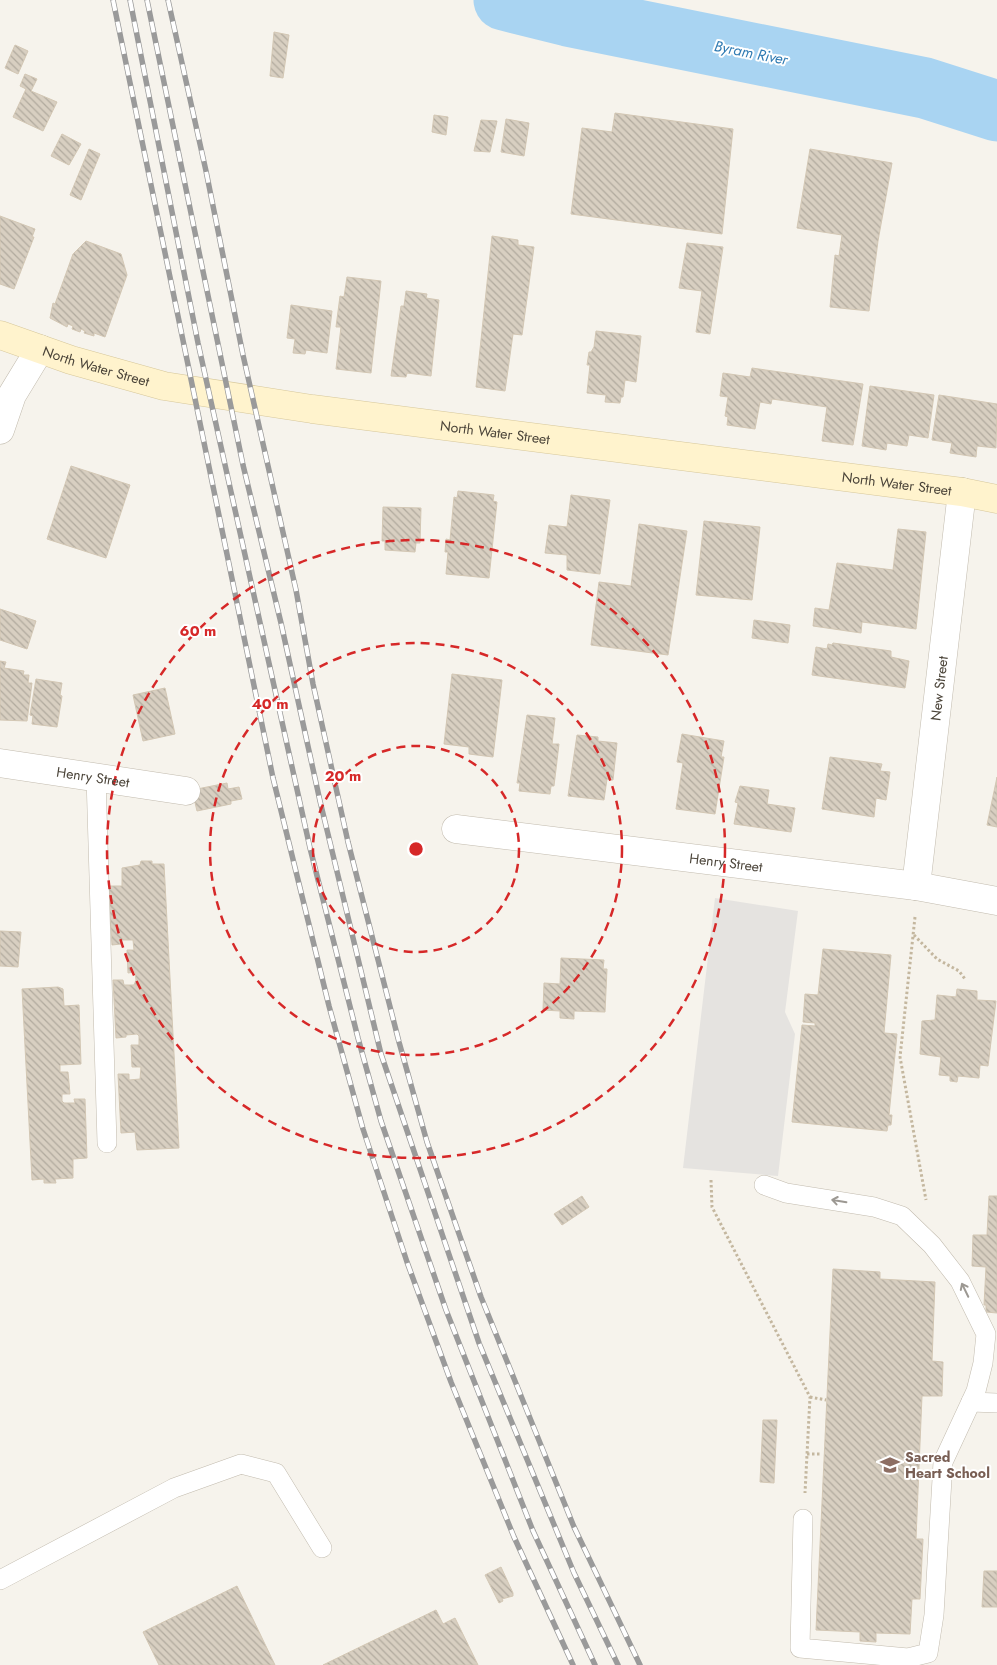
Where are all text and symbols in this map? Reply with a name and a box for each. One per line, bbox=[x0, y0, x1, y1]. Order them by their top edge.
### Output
water label: Byram River bbox=[712, 35, 791, 71]
street label: North Water Street bbox=[40, 341, 152, 392]
street label: North Water Street bbox=[439, 415, 552, 449]
street label: North Water Street bbox=[841, 467, 953, 501]
text: 60 m bbox=[180, 620, 216, 642]
street label: New Street bbox=[925, 654, 953, 722]
text: 40 m bbox=[251, 693, 289, 715]
street label: Henry Street bbox=[55, 762, 131, 792]
text: 20 m bbox=[325, 765, 361, 787]
centre of rings bbox=[407, 840, 425, 858]
street label: Henry Street bbox=[688, 848, 764, 877]
one-way arrow bbox=[831, 1196, 847, 1206]
one-way arrow bbox=[959, 1283, 969, 1298]
place label: Sacred Heart School bbox=[905, 1447, 990, 1483]
school or university icon: Sacred Heart School bbox=[879, 1454, 901, 1476]

